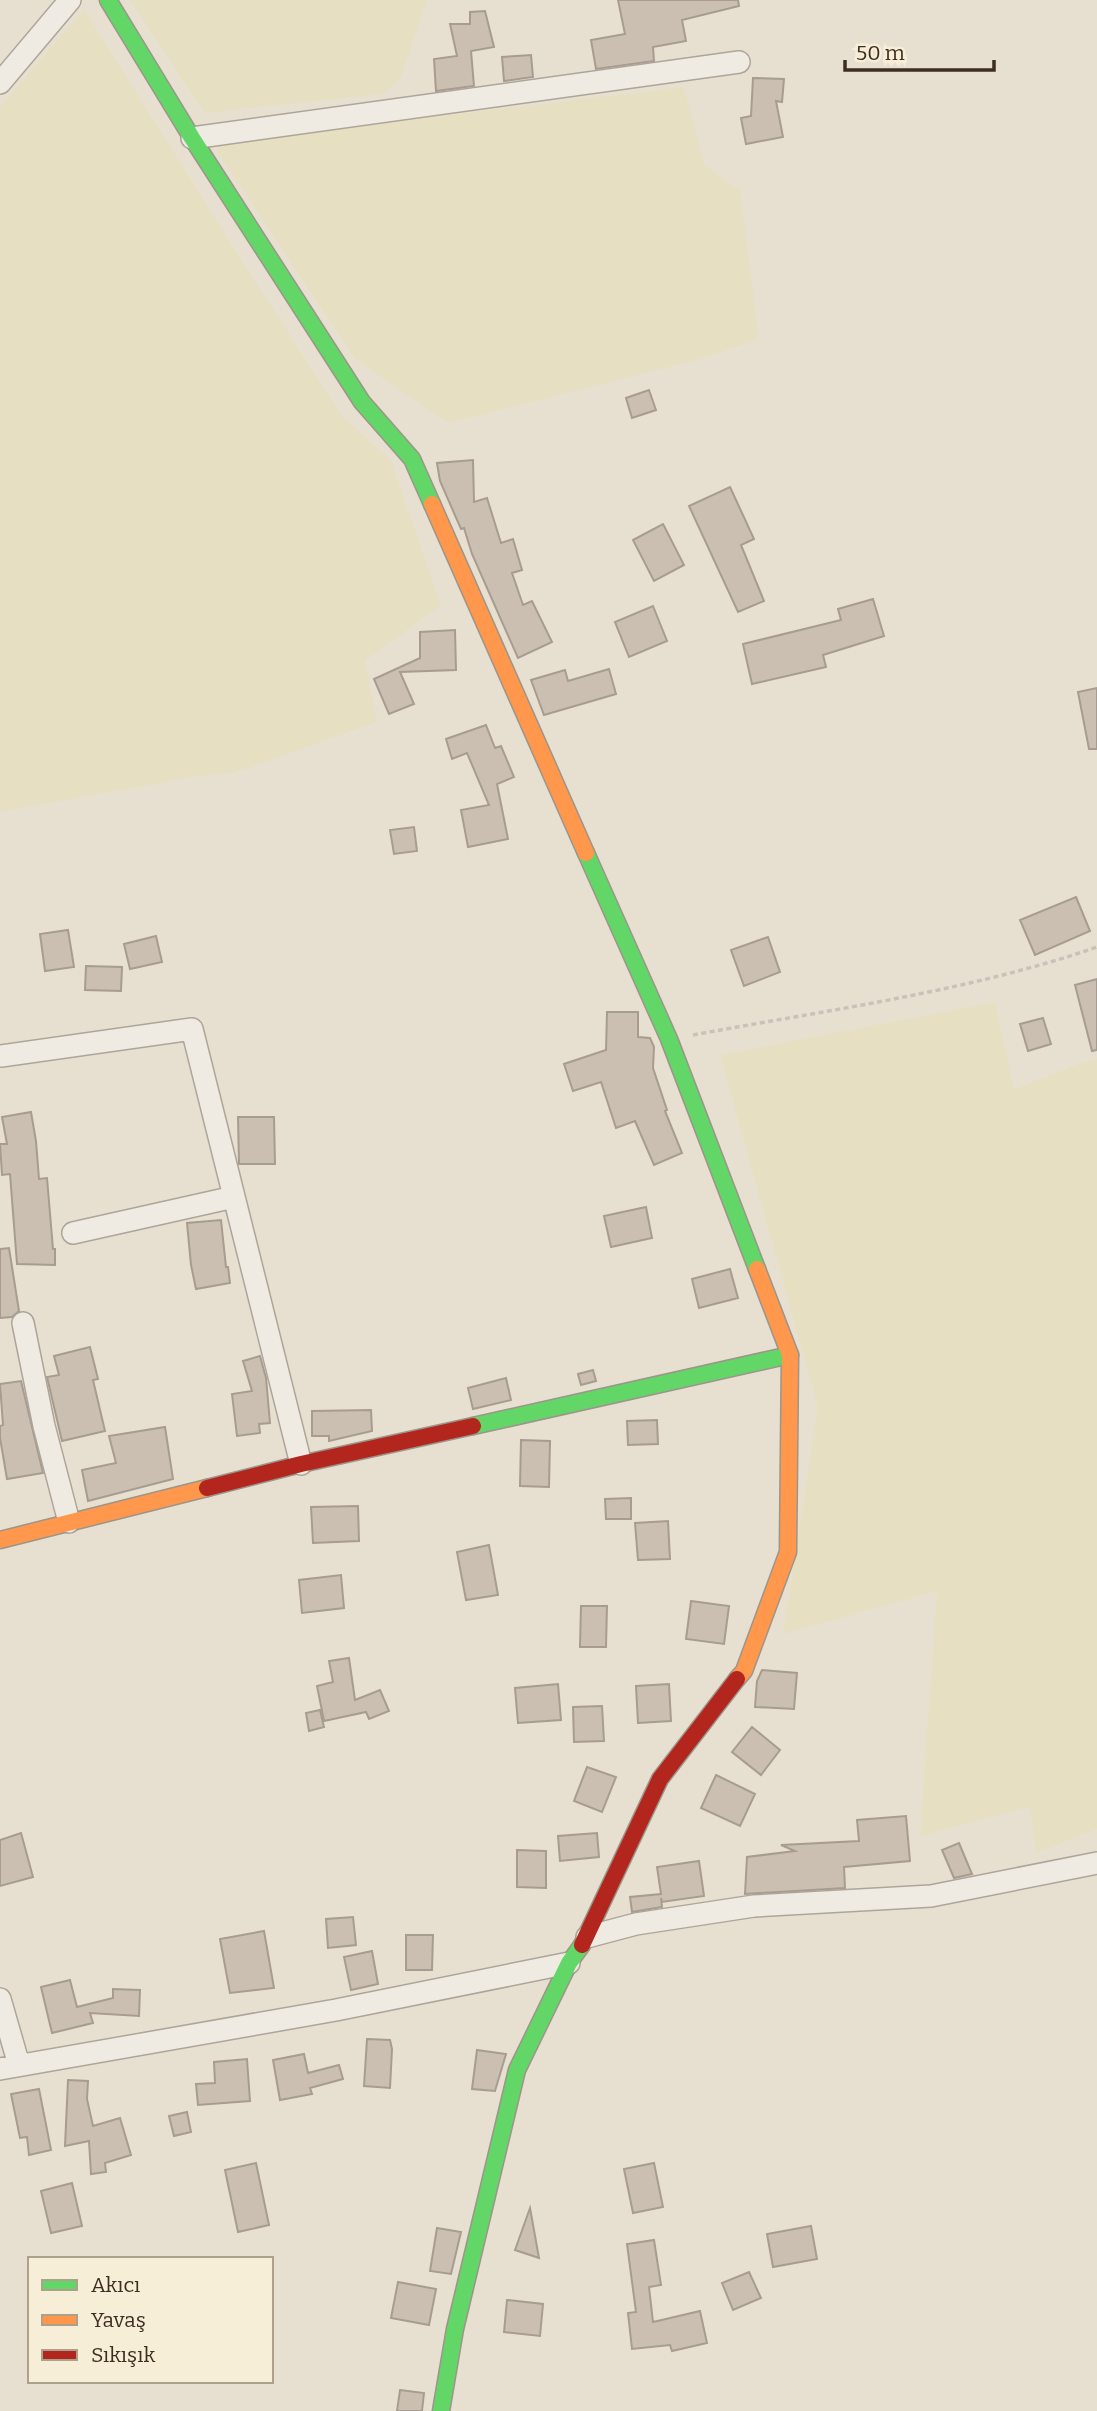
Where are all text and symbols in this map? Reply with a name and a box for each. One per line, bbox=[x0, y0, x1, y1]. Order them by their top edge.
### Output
scale bar bbox=[845, 28, 994, 72]
text: 50 m bbox=[856, 40, 905, 66]
legend bbox=[28, 2257, 273, 2383]
text: Akıcı bbox=[91, 2272, 140, 2298]
text: Yavaş bbox=[91, 2307, 146, 2333]
text: Sıkışık bbox=[91, 2342, 156, 2368]

